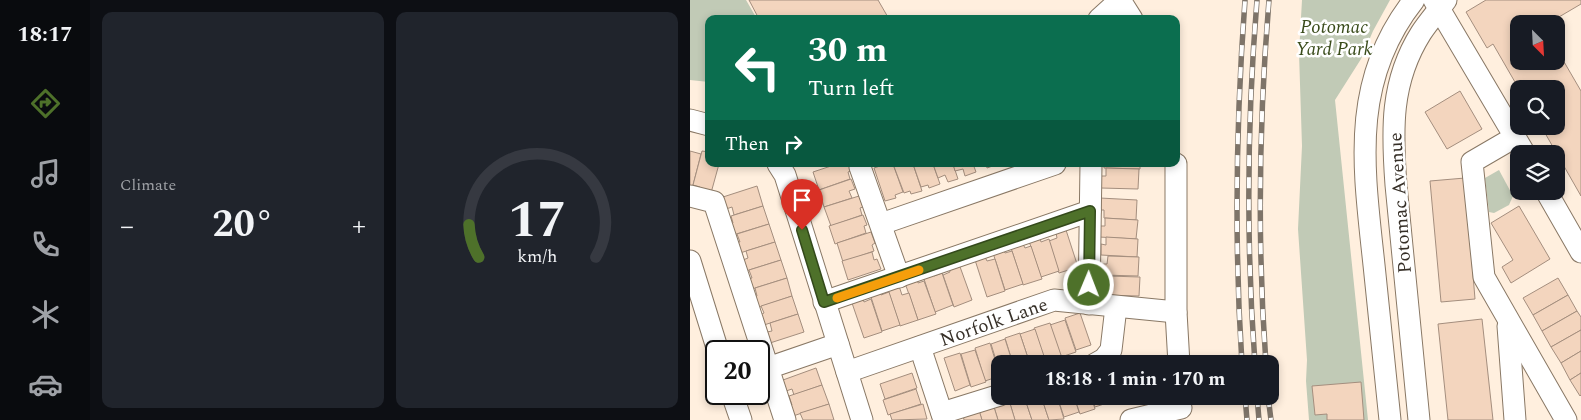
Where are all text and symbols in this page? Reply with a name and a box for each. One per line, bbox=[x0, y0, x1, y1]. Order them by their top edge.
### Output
park label: Potomac Yard Park bbox=[1295, 13, 1373, 64]
north arrow bbox=[1510, 15, 1565, 70]
map controls bbox=[1510, 15, 1565, 200]
text: 18:17 bbox=[17, 18, 73, 51]
text: 30 m bbox=[808, 24, 888, 77]
icon: left bbox=[725, 35, 790, 100]
text: Turn left bbox=[808, 72, 894, 105]
button: search bbox=[1510, 80, 1565, 135]
icon: directions bbox=[28, 86, 63, 121]
text: Then bbox=[725, 130, 769, 159]
icon: right bbox=[779, 130, 807, 158]
street label: Potomac Avenue bbox=[1381, 132, 1420, 274]
button: layers bbox=[1510, 145, 1565, 200]
icon: music bbox=[28, 156, 63, 191]
text: Climate bbox=[120, 173, 176, 197]
pin bbox=[781, 179, 823, 230]
text: 17 bbox=[508, 181, 566, 260]
icon: arrive bbox=[788, 186, 816, 214]
text: 20° bbox=[212, 196, 274, 254]
text: − bbox=[120, 205, 134, 248]
text: + bbox=[352, 205, 366, 248]
icon: phone bbox=[28, 227, 63, 262]
text: km/h bbox=[517, 243, 557, 270]
position arrow bbox=[1062, 258, 1114, 310]
street label: Norfolk Lane bbox=[936, 290, 1052, 355]
icon: climate bbox=[28, 297, 63, 332]
speed limit sign: 20 bbox=[705, 340, 770, 405]
text: 18:18 · 1 min · 170 m bbox=[1045, 365, 1225, 394]
icon: car bbox=[28, 367, 63, 402]

